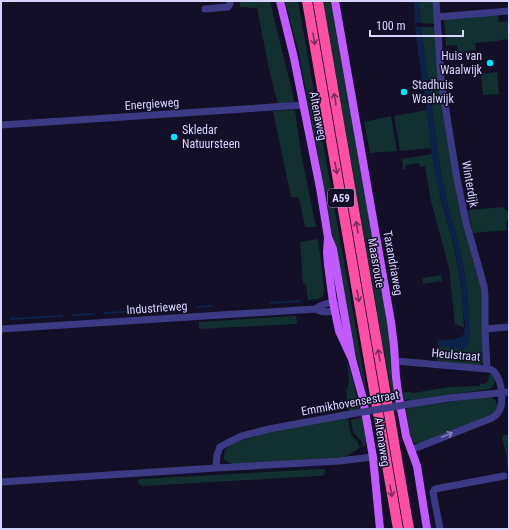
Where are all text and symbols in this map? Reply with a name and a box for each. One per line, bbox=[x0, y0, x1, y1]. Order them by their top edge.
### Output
scale bar bbox=[370, 12, 463, 38]
text: 100 m bbox=[376, 19, 406, 33]
one-way arrow bbox=[310, 33, 318, 46]
place label: Huis van Waalwijk bbox=[440, 49, 483, 77]
marker: Huis van Waalwijk bbox=[485, 58, 495, 68]
place label: Stadhuis Waalwijk bbox=[412, 78, 454, 106]
marker: Stadhuis Waalwijk bbox=[399, 87, 409, 97]
street label: Altenaweg bbox=[306, 90, 330, 142]
one-way arrow bbox=[331, 93, 339, 106]
street label: Energieweg bbox=[124, 95, 180, 113]
place label: Skledar Natuursteen bbox=[182, 123, 240, 151]
marker: Skledar Natuursteen bbox=[169, 132, 179, 142]
street label: Winterdijk bbox=[459, 160, 481, 209]
one-way arrow bbox=[332, 161, 340, 174]
road number: A59 bbox=[328, 189, 354, 207]
one-way arrow bbox=[353, 221, 361, 234]
street label: Taxandriaweg bbox=[380, 229, 406, 297]
street label: Maasroute bbox=[365, 237, 387, 289]
one-way arrow bbox=[354, 289, 362, 302]
street label: Industrieweg bbox=[126, 299, 188, 317]
street label: Heulstraat bbox=[431, 346, 482, 364]
one-way arrow bbox=[375, 349, 383, 362]
street label: Emmikhovensestraat bbox=[300, 387, 400, 418]
street label: Altenaweg bbox=[371, 416, 393, 468]
one-way arrow bbox=[440, 431, 452, 439]
one-way arrow bbox=[387, 484, 395, 497]

